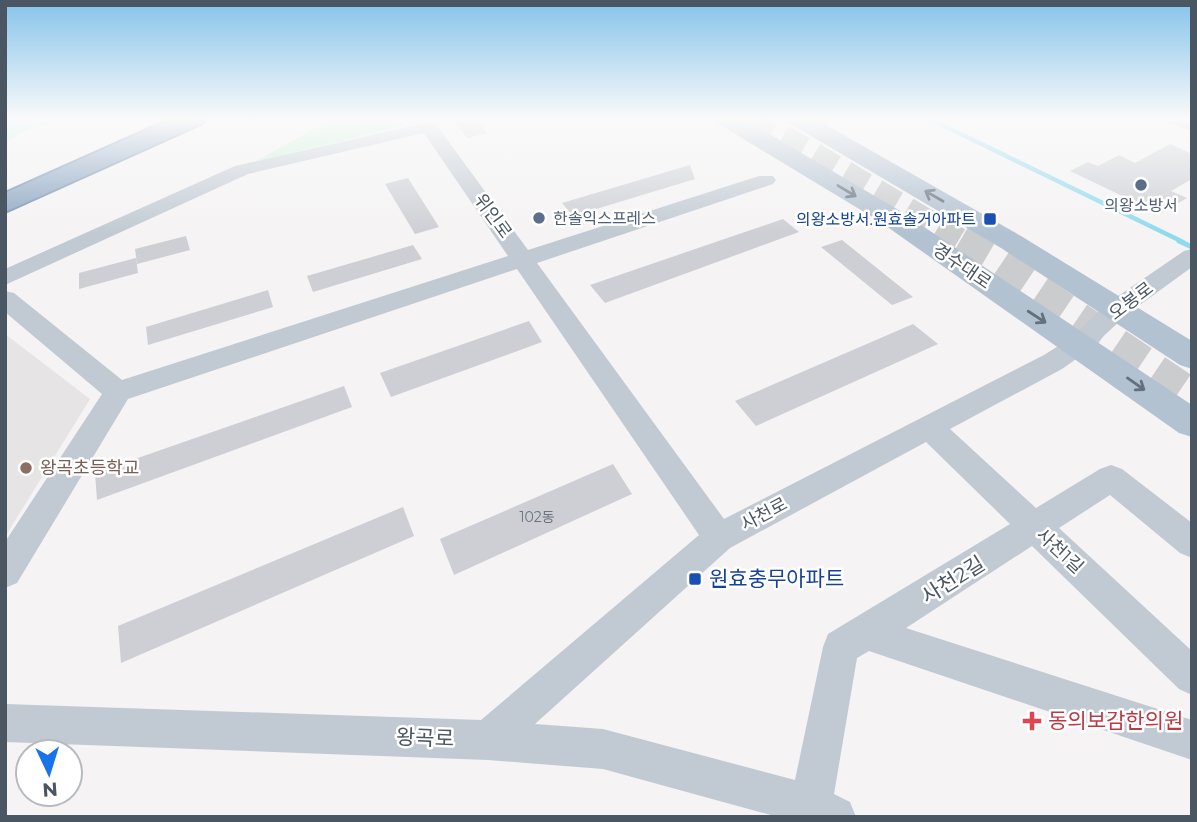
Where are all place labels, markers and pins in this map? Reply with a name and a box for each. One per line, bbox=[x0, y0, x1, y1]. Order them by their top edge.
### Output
marker: 의왕소방서 bbox=[1133, 177, 1149, 193]
place label: 의왕소방서 bbox=[1104, 196, 1178, 215]
place label: 한솔익스프레스 bbox=[553, 209, 656, 228]
marker: 한솔익스프레스 bbox=[531, 210, 547, 226]
place label: 의왕소방서.원효솔거아파트 bbox=[796, 210, 976, 229]
marker: 의왕소방서.원효솔거아파트 bbox=[982, 211, 998, 227]
place label: 왕곡초등학교 bbox=[40, 457, 139, 479]
marker: 왕곡초등학교 bbox=[18, 460, 34, 476]
place label: 원효충무아파트 bbox=[709, 566, 844, 591]
marker: 원효충무아파트 bbox=[687, 571, 703, 587]
place label: 동의보감한의원 bbox=[1048, 708, 1183, 733]
marker: 동의보감한의원 bbox=[1022, 711, 1042, 731]

